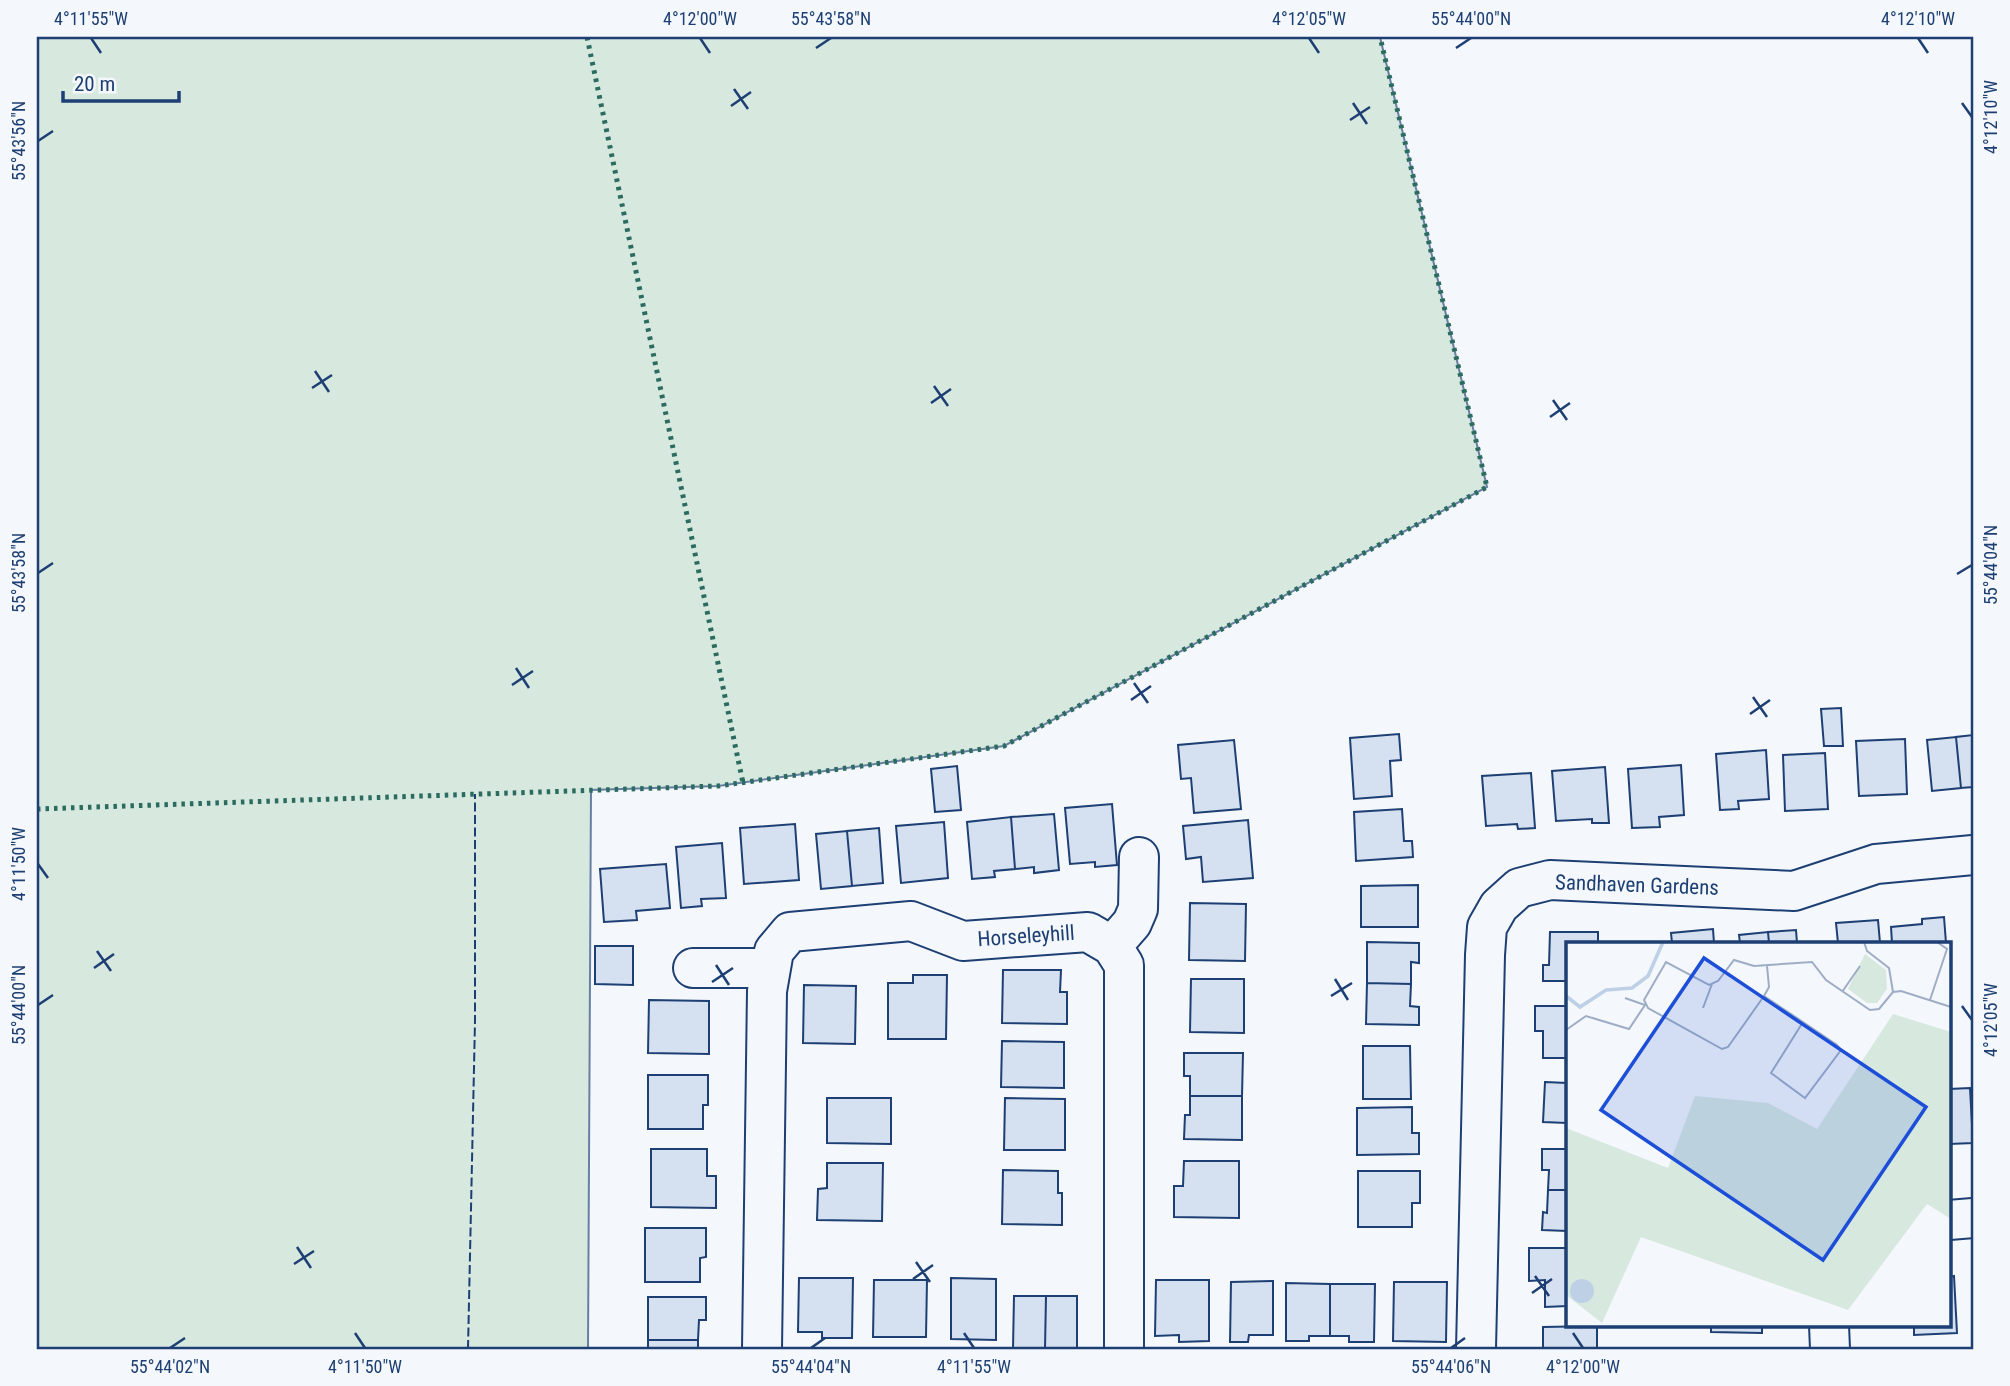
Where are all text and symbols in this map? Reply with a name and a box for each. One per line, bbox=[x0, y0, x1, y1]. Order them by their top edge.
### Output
text: 4°11'55"W bbox=[54, 8, 128, 29]
text: 4°12'00"W bbox=[663, 8, 737, 29]
text: 55°43'58"N bbox=[791, 8, 871, 29]
text: 4°12'05"W bbox=[1272, 8, 1346, 29]
text: 55°44'00"N bbox=[1431, 8, 1511, 29]
text: 4°12'10"W bbox=[1881, 8, 1955, 29]
scale bar bbox=[63, 60, 178, 104]
text: 20 m bbox=[74, 72, 115, 96]
text: 4°12'10"W bbox=[1980, 80, 2001, 154]
text: 55°43'56"N bbox=[8, 101, 29, 181]
text: 55°44'04"N bbox=[1980, 525, 2001, 605]
text: 55°43'58"N bbox=[8, 533, 29, 613]
text: 4°11'50"W bbox=[8, 827, 29, 901]
street label: Sandhaven Gardens bbox=[1555, 870, 1719, 900]
street label: Horseleyhill bbox=[977, 921, 1075, 951]
inset map bbox=[1566, 942, 1951, 1326]
text: 55°44'00"N bbox=[8, 965, 29, 1045]
text: 4°12'05"W bbox=[1980, 983, 2001, 1057]
text: 55°44'02"N bbox=[130, 1356, 210, 1377]
text: 4°11'50"W bbox=[328, 1356, 402, 1377]
text: 55°44'04"N bbox=[771, 1356, 851, 1377]
text: 4°11'55"W bbox=[937, 1356, 1011, 1377]
text: 55°44'06"N bbox=[1411, 1356, 1491, 1377]
text: 4°12'00"W bbox=[1546, 1356, 1620, 1377]

